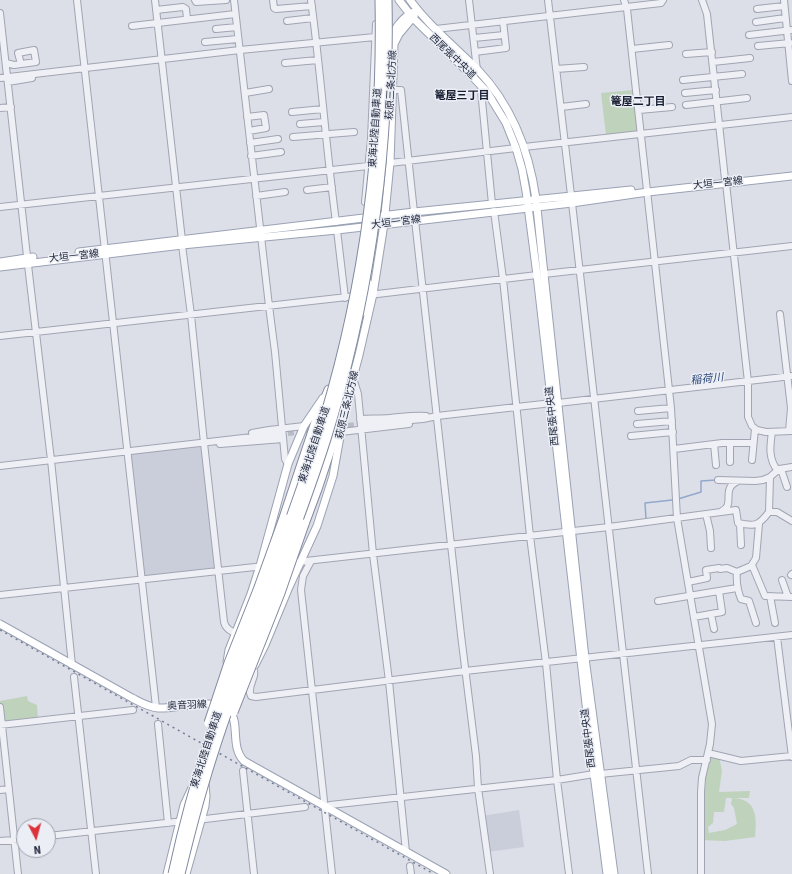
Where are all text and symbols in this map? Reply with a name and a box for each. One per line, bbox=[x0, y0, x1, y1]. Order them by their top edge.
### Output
street label: 西尾張中央道 bbox=[426, 32, 478, 82]
street label: 萩原三条北方線 bbox=[384, 50, 400, 120]
street label: 東海北陸自動車道 bbox=[367, 88, 385, 168]
district label: 篭屋三丁目 bbox=[435, 90, 489, 104]
district label: 篭屋二丁目 bbox=[611, 96, 665, 110]
street label: 大垣一宮線 bbox=[693, 175, 743, 193]
street label: 大垣一宮線 bbox=[370, 214, 422, 232]
street label: 大垣一宮線 bbox=[49, 248, 99, 266]
street label: 萩原三条北方線 bbox=[334, 370, 362, 440]
water label: 稲荷川 bbox=[690, 372, 724, 388]
street label: 西尾張中央道 bbox=[544, 386, 562, 446]
street label: 東海北陸自動車道 bbox=[297, 405, 333, 485]
street label: 奥音羽線 bbox=[167, 699, 207, 713]
street label: 西尾張中央道 bbox=[579, 707, 599, 769]
street label: 東海北陸自動車道 bbox=[189, 710, 225, 790]
north arrow bbox=[16, 818, 56, 858]
text: N bbox=[33, 842, 42, 857]

